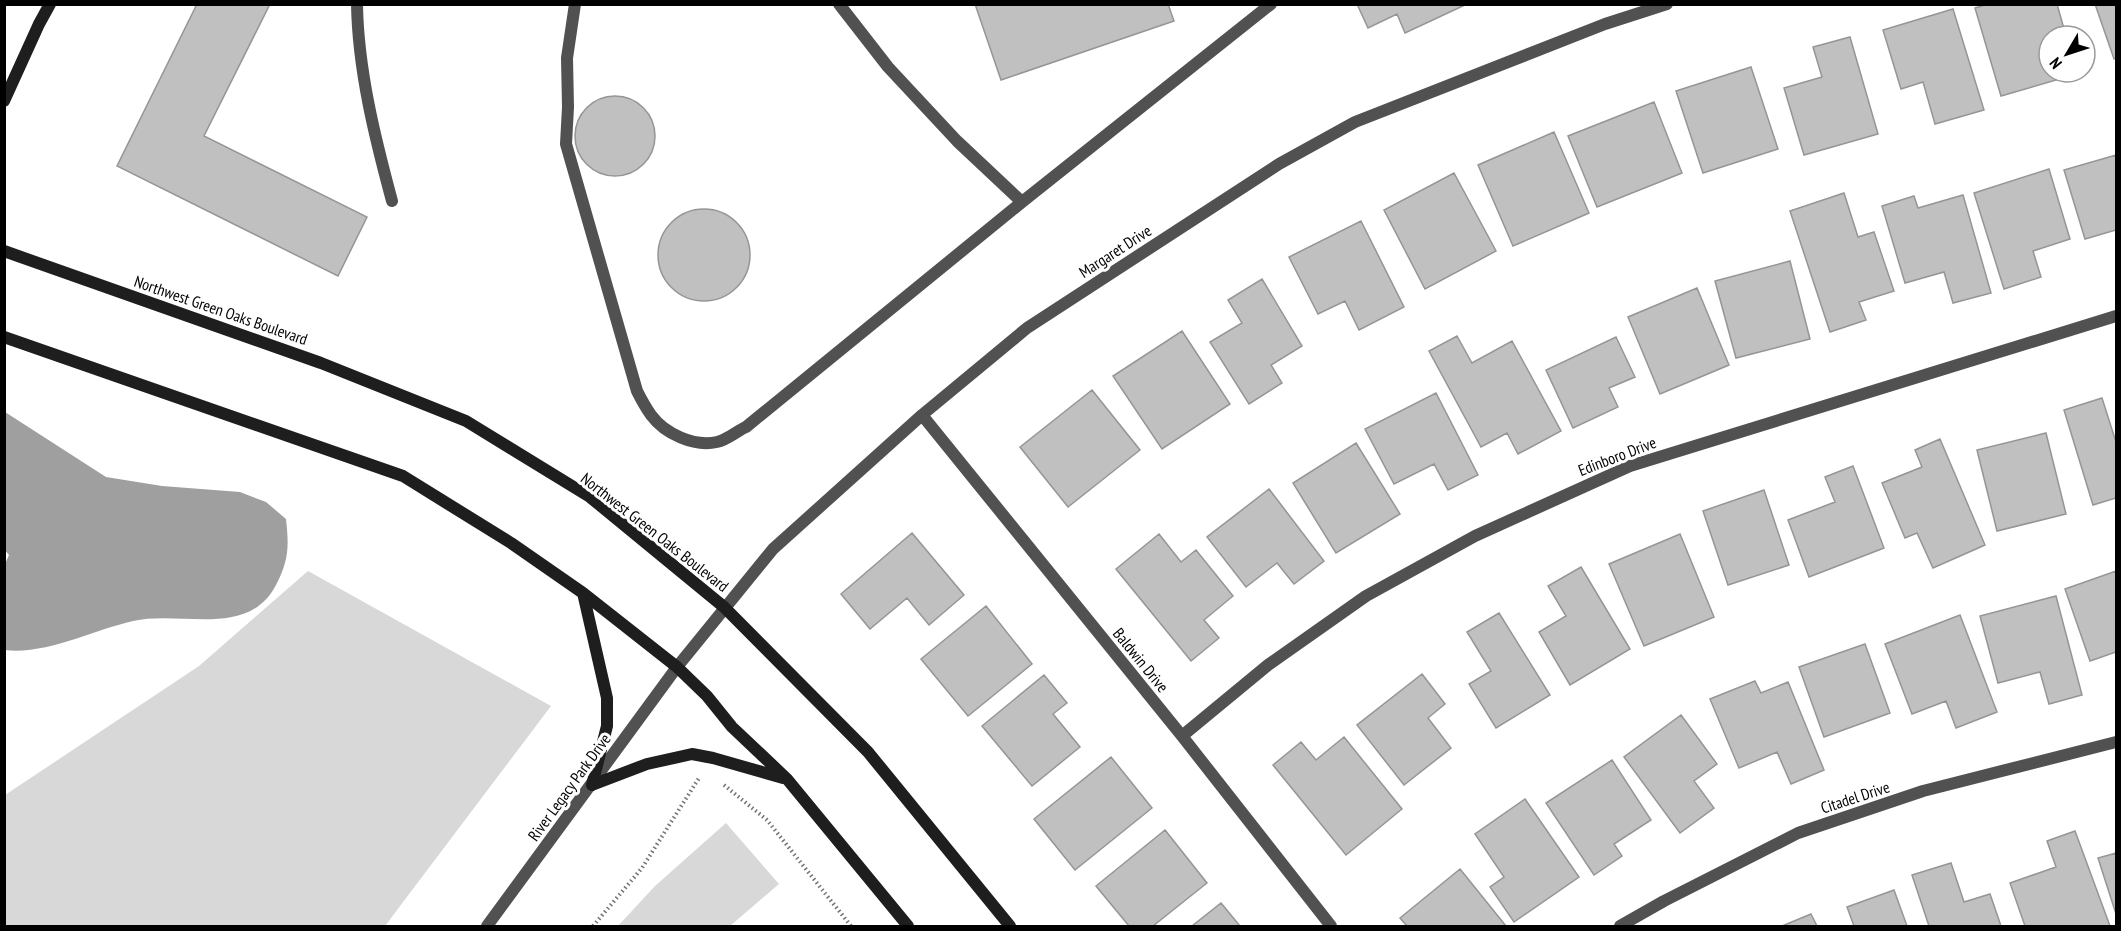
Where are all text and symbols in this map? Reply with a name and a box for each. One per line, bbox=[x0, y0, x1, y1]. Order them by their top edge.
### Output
north arrow bbox=[2037, 24, 2097, 84]
text: N bbox=[2045, 54, 2066, 73]
street label: Margaret Drive bbox=[1075, 220, 1155, 282]
street label: Northwest Green Oaks Boulevard bbox=[132, 271, 310, 349]
street label: Edinboro Drive bbox=[1575, 432, 1659, 480]
street label: Northwest Green Oaks Boulevard bbox=[577, 468, 733, 596]
street label: Baldwin Drive bbox=[1109, 624, 1173, 696]
street label: River Legacy Park Drive bbox=[523, 729, 615, 845]
street label: Citadel Drive bbox=[1818, 776, 1892, 818]

